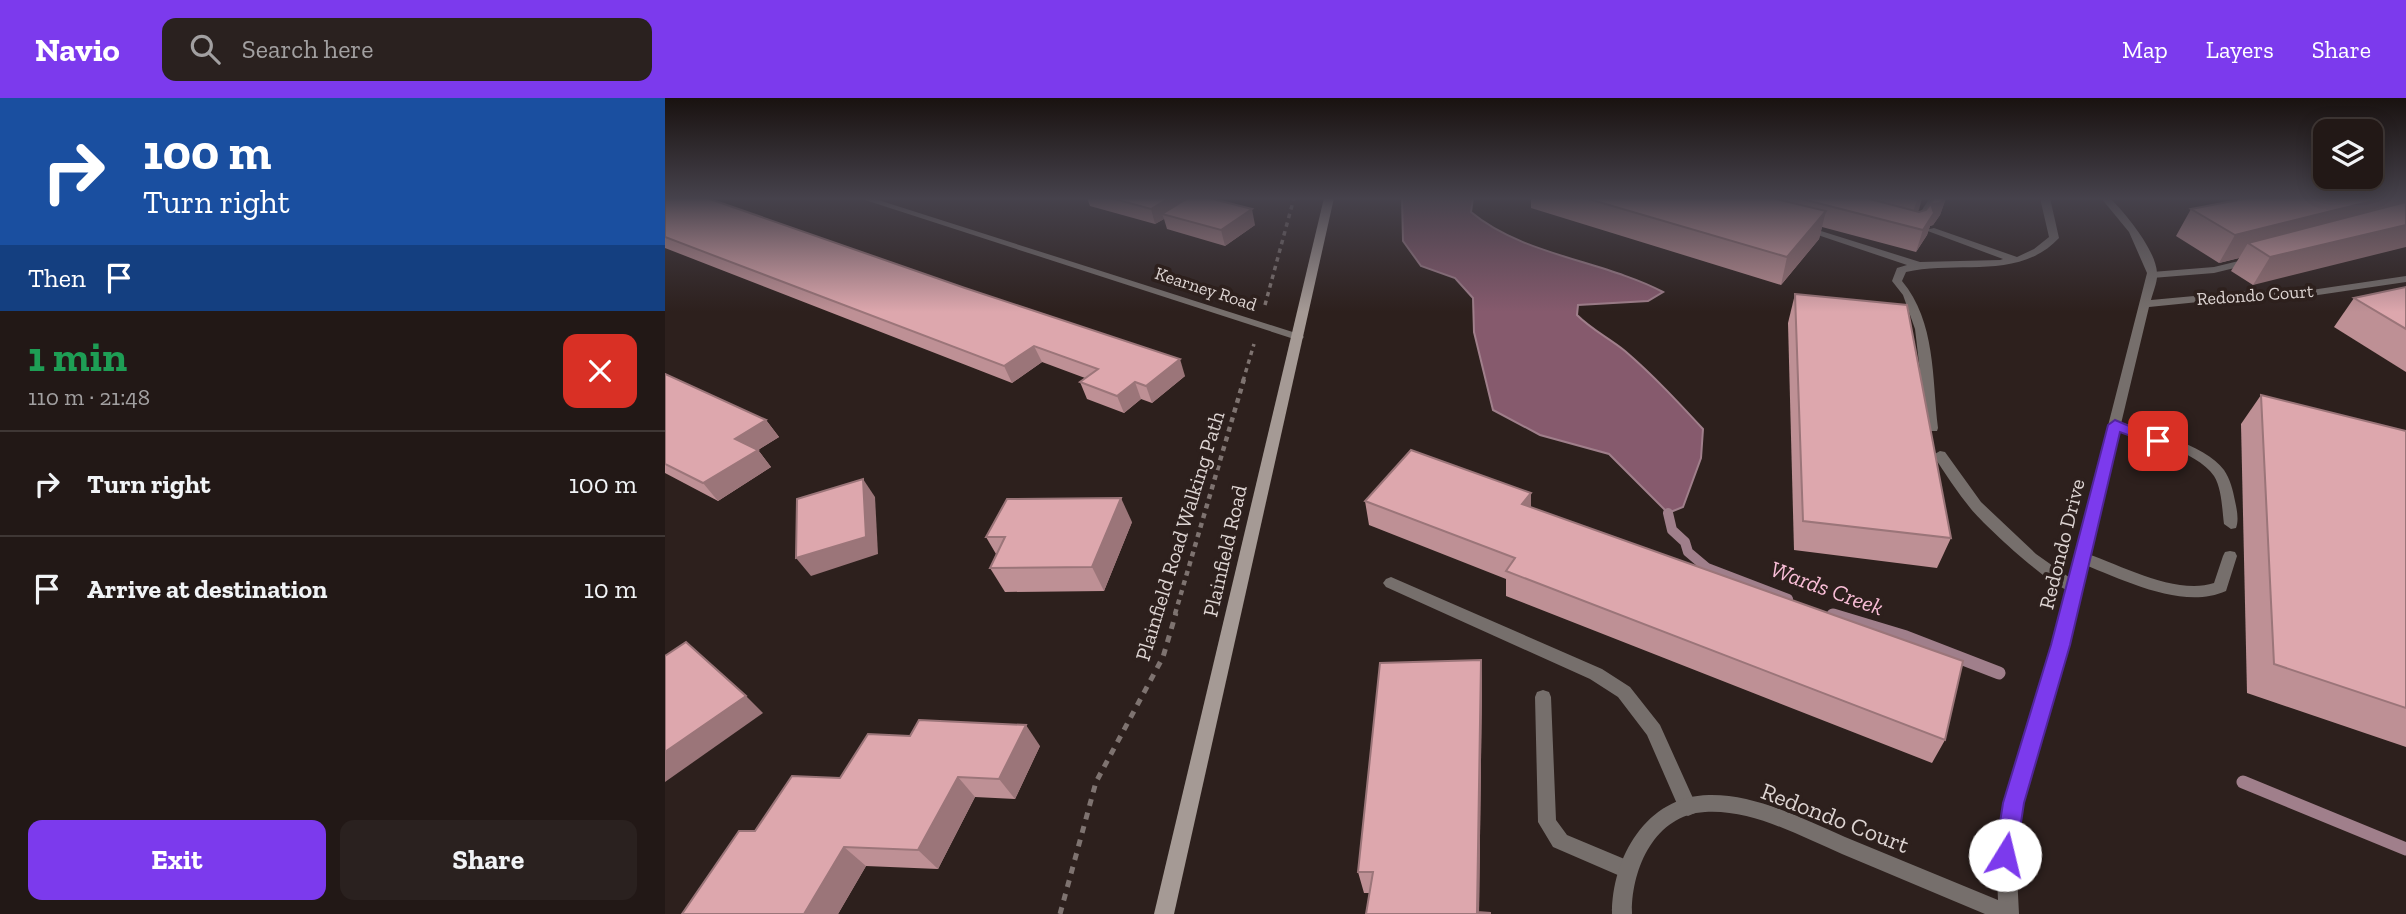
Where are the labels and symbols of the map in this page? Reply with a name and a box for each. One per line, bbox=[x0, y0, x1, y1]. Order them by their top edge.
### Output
street label: Kearney Road bbox=[1152, 262, 1260, 316]
street label: Redondo Court bbox=[2196, 280, 2315, 310]
street label: Plainfield Road Walking Path bbox=[1130, 408, 1230, 664]
pin bbox=[2128, 411, 2188, 471]
street label: Redondo Drive bbox=[2033, 476, 2090, 612]
street label: Plainfield Road bbox=[1198, 483, 1252, 619]
water label: Wards Creek bbox=[1767, 555, 1887, 621]
street label: Redondo Court bbox=[1757, 776, 1913, 859]
position arrow bbox=[1968, 818, 2042, 892]

